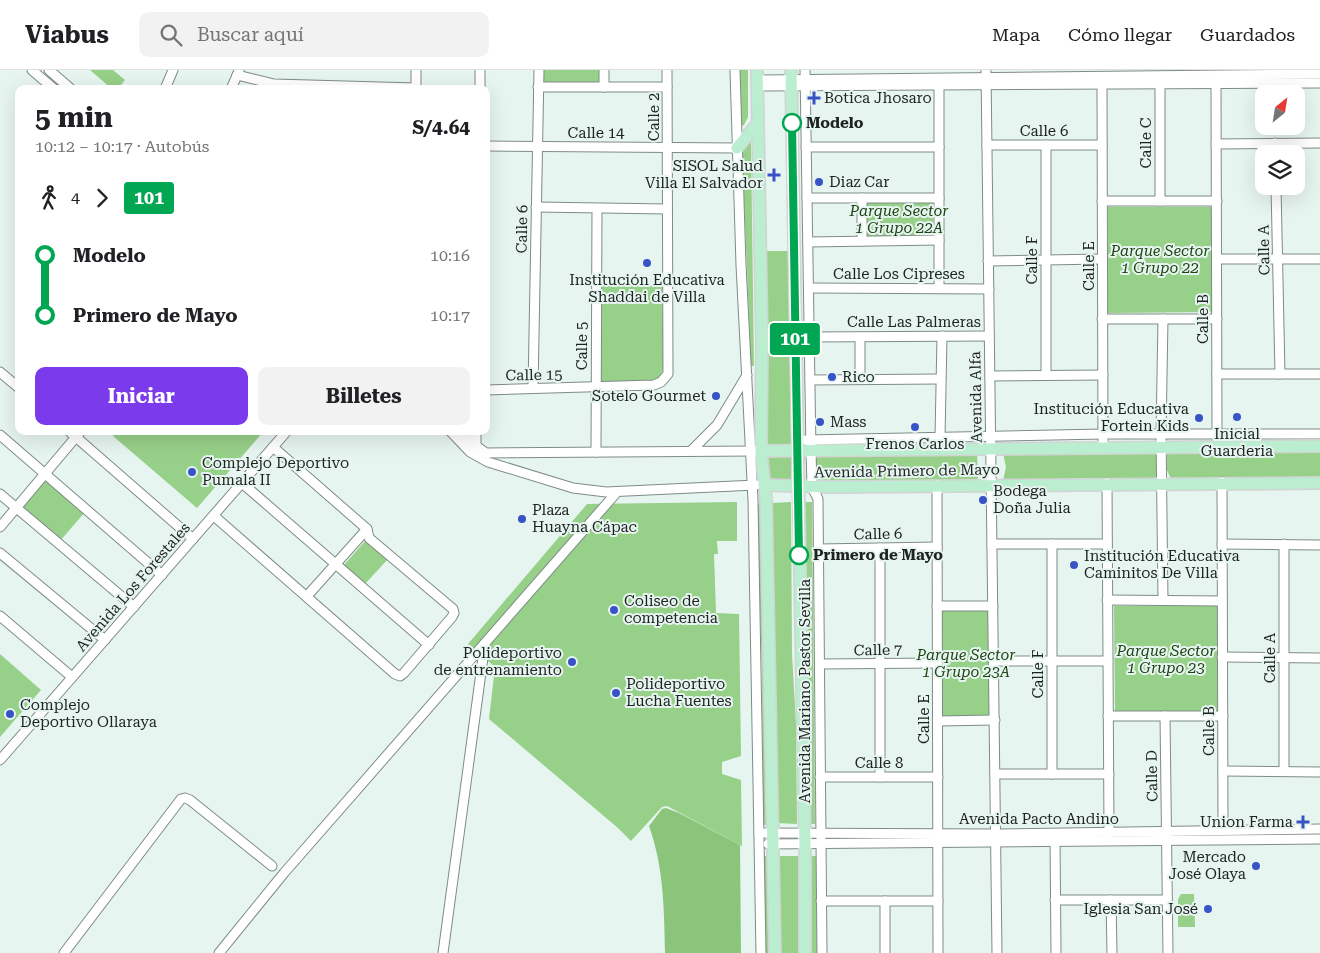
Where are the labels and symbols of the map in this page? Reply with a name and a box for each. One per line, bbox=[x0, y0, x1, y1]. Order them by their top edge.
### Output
north arrow bbox=[1255, 85, 1305, 135]
place label: Botica Jhosaro bbox=[824, 89, 932, 107]
marker: Botica Jhosaro bbox=[808, 92, 820, 104]
street label: Calle 2 bbox=[645, 93, 663, 141]
marker: Modelo bbox=[782, 113, 802, 133]
place label: Modelo bbox=[806, 114, 864, 132]
street label: Calle C bbox=[1137, 117, 1155, 168]
street label: Calle 6 bbox=[1020, 122, 1068, 140]
street label: Calle 14 bbox=[568, 124, 625, 142]
place label: SISOL Salud Villa El Salvador bbox=[645, 157, 763, 192]
marker: SISOL Salud Villa El Salvador bbox=[767, 168, 781, 182]
place label: Diaz Car bbox=[829, 173, 889, 191]
marker: Diaz Car bbox=[813, 176, 825, 188]
park label: Parque Sector 1 Grupo 22A bbox=[849, 202, 949, 237]
street label: Calle 6 bbox=[513, 205, 531, 253]
street label: Calle A bbox=[1255, 224, 1273, 275]
street label: Calle F bbox=[1023, 235, 1041, 285]
street label: Calle E bbox=[1080, 241, 1098, 291]
park label: Parque Sector 1 Grupo 22 bbox=[1110, 242, 1210, 277]
marker: Institución Educativa Shaddai de Villa bbox=[641, 257, 653, 269]
street label: Calle Los Cipreses bbox=[833, 265, 965, 283]
place label: Institución Educativa Shaddai de Villa bbox=[569, 271, 725, 306]
street label: Calle B bbox=[1194, 294, 1212, 344]
street label: Calle Las Palmeras bbox=[847, 313, 981, 331]
street label: Calle 5 bbox=[573, 322, 591, 370]
line badge: 101 bbox=[766, 323, 824, 355]
street label: Avenida Alfa bbox=[966, 351, 986, 443]
street label: Calle 15 bbox=[505, 366, 563, 384]
place label: Rico bbox=[842, 368, 875, 386]
marker: Rico bbox=[826, 371, 838, 383]
place label: Sotelo Gourmet bbox=[592, 387, 706, 405]
marker: Sotelo Gourmet bbox=[710, 390, 722, 402]
place label: Institución Educativa Fortein Kids bbox=[1033, 400, 1189, 435]
marker: Inicial Guarderia bbox=[1231, 411, 1243, 423]
marker: Institución Educativa Fortein Kids bbox=[1193, 412, 1205, 424]
place label: Mass bbox=[830, 413, 866, 431]
marker: Mass bbox=[814, 416, 826, 428]
marker: Frenos Carlos bbox=[909, 421, 921, 433]
place label: Inicial Guarderia bbox=[1201, 425, 1273, 460]
place label: Frenos Carlos bbox=[866, 435, 964, 453]
place label: Complejo Deportivo Pumala II bbox=[202, 454, 349, 489]
street label: Avenida Primero de Mayo bbox=[814, 460, 1000, 482]
marker: Complejo Deportivo Pumala II bbox=[186, 466, 198, 478]
place label: Bodega Doña Julia bbox=[993, 482, 1071, 517]
marker: Bodega Doña Julia bbox=[977, 494, 989, 506]
place label: Plaza Huayna Cápac bbox=[532, 501, 637, 536]
marker: Plaza Huayna Cápac bbox=[516, 513, 528, 525]
street label: Avenida Los Forestales bbox=[72, 519, 194, 655]
street label: Calle 6 bbox=[854, 525, 902, 543]
marker: Primero de Mayo bbox=[789, 545, 809, 565]
place label: Primero de Mayo bbox=[813, 546, 943, 564]
place label: Institución Educativa Caminitos De Villa bbox=[1084, 547, 1240, 582]
marker: Institución Educativa Caminitos De Villa bbox=[1068, 559, 1080, 571]
street label: Avenida Mariano Pastor Sevilla bbox=[796, 579, 814, 803]
place label: Coliseo de competencia bbox=[624, 592, 718, 627]
marker: Coliseo de competencia bbox=[608, 604, 620, 616]
street label: Calle A bbox=[1261, 632, 1279, 683]
street label: Calle 7 bbox=[854, 641, 902, 659]
park label: Parque Sector 1 Grupo 23 bbox=[1116, 642, 1216, 677]
place label: Polideportivo de entrenamiento bbox=[434, 644, 562, 679]
park label: Parque Sector 1 Grupo 23A bbox=[916, 646, 1016, 681]
street label: Calle F bbox=[1029, 649, 1047, 699]
marker: Polideportivo de entrenamiento bbox=[566, 656, 578, 668]
place label: Polideportivo Lucha Fuentes bbox=[626, 675, 732, 710]
marker: Polideportivo Lucha Fuentes bbox=[610, 687, 622, 699]
street label: Calle E bbox=[915, 694, 933, 744]
place label: Complejo Deportivo Ollaraya bbox=[20, 696, 157, 731]
street label: Calle B bbox=[1200, 706, 1218, 756]
marker: Complejo Deportivo Ollaraya bbox=[4, 708, 16, 720]
street label: Calle D bbox=[1143, 750, 1161, 802]
street label: Calle 8 bbox=[855, 754, 903, 772]
street label: Avenida Pacto Andino bbox=[959, 810, 1119, 828]
place label: Union Farma bbox=[1200, 813, 1293, 831]
marker: Union Farma bbox=[1297, 816, 1309, 828]
place label: Mercado José Olaya bbox=[1168, 848, 1246, 883]
marker: Mercado José Olaya bbox=[1250, 860, 1262, 872]
place label: Iglesia San José bbox=[1083, 900, 1198, 918]
marker: Iglesia San José bbox=[1202, 903, 1214, 915]

